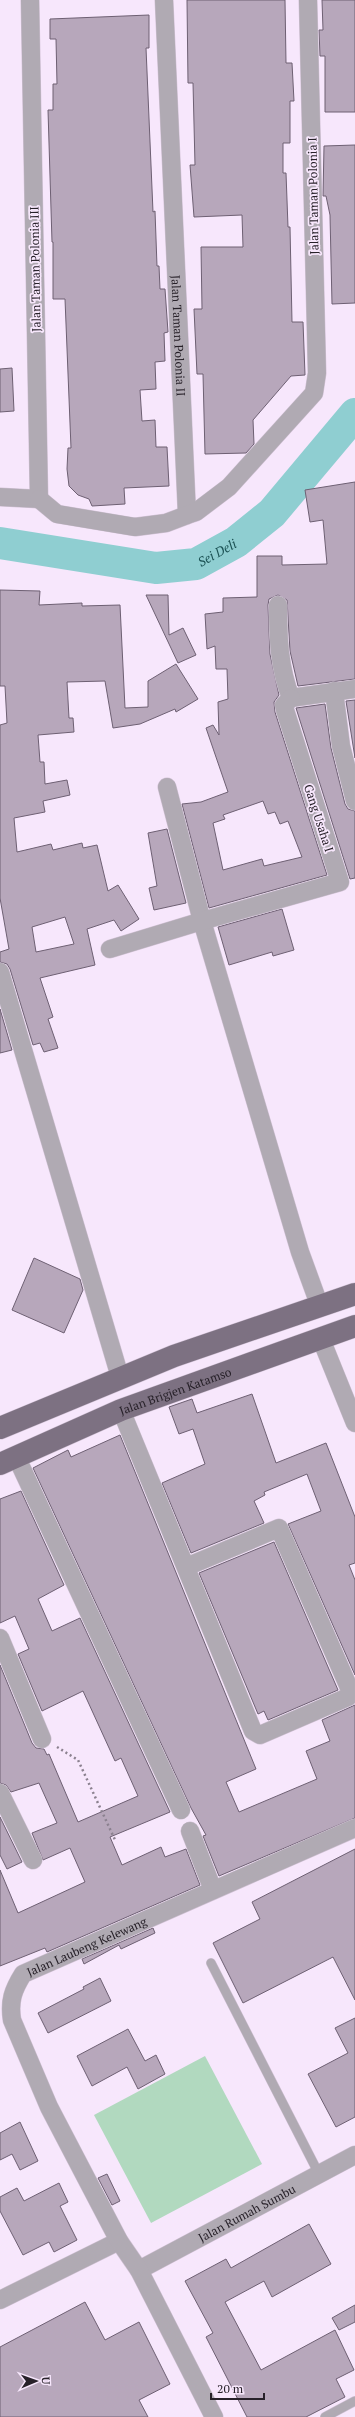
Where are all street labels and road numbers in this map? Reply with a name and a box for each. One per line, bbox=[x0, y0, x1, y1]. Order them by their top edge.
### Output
street label: Jalan Taman Polonia I bbox=[304, 137, 322, 255]
street label: Jalan Taman Polonia III bbox=[26, 206, 44, 332]
street label: Jalan Taman Polonia II bbox=[169, 275, 189, 397]
street label: Gang Usaha I bbox=[301, 782, 337, 854]
street label: Jalan Brigjen Katamso bbox=[117, 1363, 234, 1418]
street label: Jalan Laubeng Kelewang bbox=[24, 1913, 150, 1979]
street label: Jalan Rumah Sumbu bbox=[196, 2181, 298, 2245]

